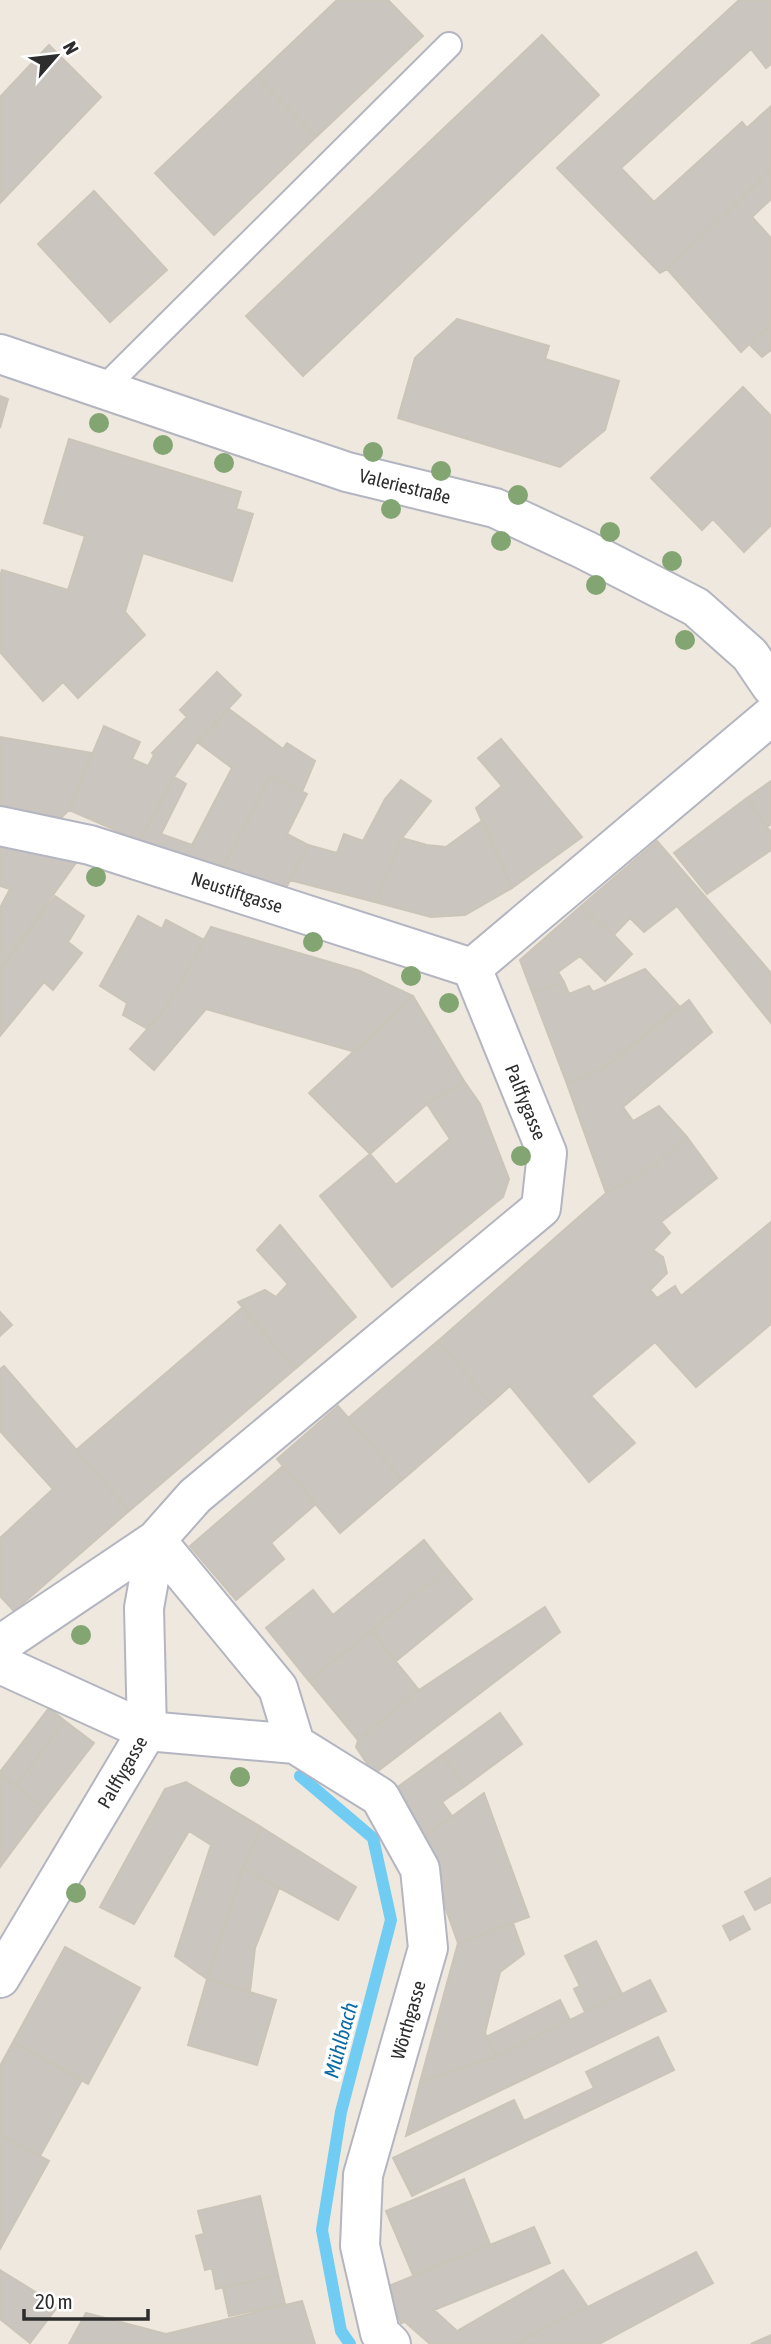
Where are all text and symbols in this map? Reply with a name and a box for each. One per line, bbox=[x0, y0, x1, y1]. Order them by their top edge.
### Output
north arrow bbox=[21, 21, 91, 91]
text: N bbox=[59, 38, 83, 58]
street label: Valeriestraße bbox=[357, 464, 453, 508]
street label: Neustiftgasse bbox=[188, 867, 286, 917]
street label: Palffygasse bbox=[501, 1061, 551, 1143]
street label: Palffygasse bbox=[93, 1732, 151, 1812]
street label: Wörthgasse bbox=[386, 1978, 430, 2062]
water label: Mühlbach bbox=[318, 1999, 362, 2081]
scale bar bbox=[24, 2278, 149, 2322]
text: 20 m bbox=[35, 2289, 73, 2313]

